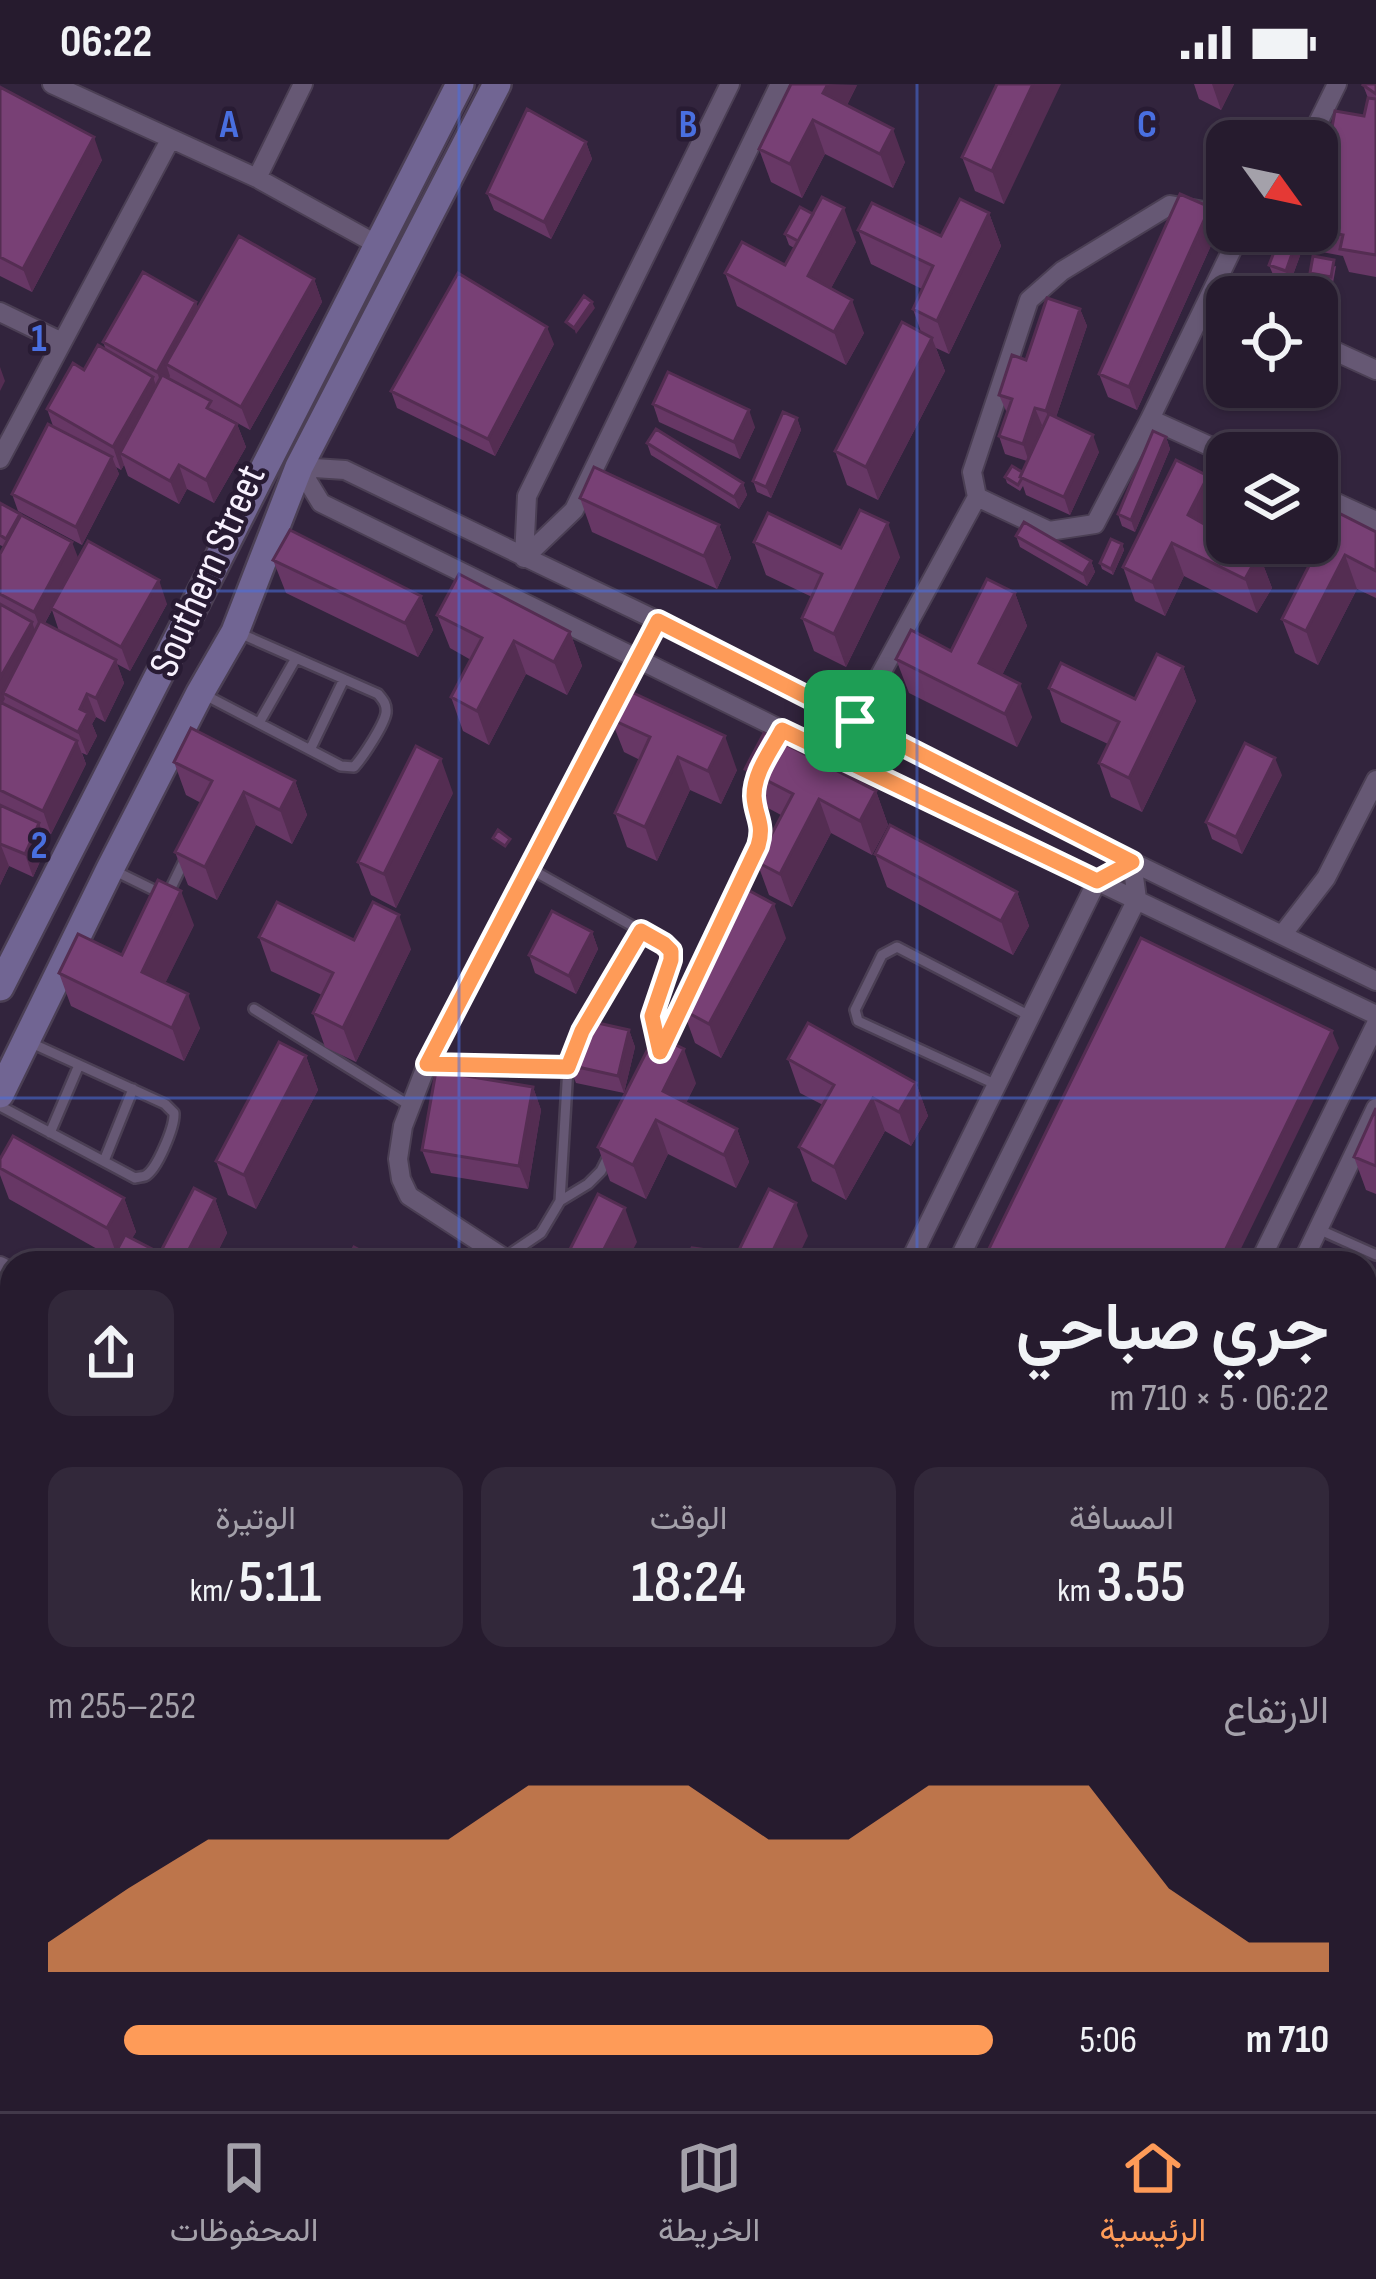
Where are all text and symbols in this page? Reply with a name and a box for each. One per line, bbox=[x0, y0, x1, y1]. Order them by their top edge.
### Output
text: 06:22 bbox=[60, 15, 152, 70]
text: A bbox=[219, 102, 239, 149]
text: B bbox=[679, 102, 697, 149]
text: C bbox=[1137, 102, 1157, 149]
north arrow bbox=[1206, 120, 1338, 252]
map controls bbox=[1206, 120, 1338, 564]
button: locate bbox=[1206, 276, 1338, 408]
text: 1 bbox=[31, 316, 47, 363]
button: layers bbox=[1206, 432, 1338, 564]
street label: Southern Street bbox=[139, 457, 277, 685]
pin bbox=[804, 670, 906, 772]
icon: arrive bbox=[822, 688, 888, 754]
text: 2 bbox=[30, 823, 48, 870]
button: share bbox=[48, 1290, 174, 1416]
text: جري صباحي bbox=[1016, 1290, 1329, 1369]
text: 06:22 · 5 × 710 m bbox=[1110, 1375, 1329, 1422]
text: الوتيرة bbox=[215, 1499, 296, 1539]
text: الوقت bbox=[650, 1499, 727, 1539]
text: المسافة bbox=[1069, 1499, 1174, 1539]
text: 5:11 bbox=[238, 1547, 321, 1619]
text: 18:24 bbox=[631, 1547, 746, 1619]
text: 3.55 bbox=[1096, 1547, 1186, 1619]
text: /km bbox=[190, 1571, 238, 1611]
text: km bbox=[1057, 1571, 1096, 1611]
text: 252–255 m bbox=[48, 1683, 196, 1730]
text: الارتفاع bbox=[1223, 1688, 1329, 1735]
text: 5:06 bbox=[1080, 2017, 1137, 2064]
text: 710 m bbox=[1246, 2017, 1329, 2064]
tab: المحفوظات bbox=[170, 2135, 318, 2259]
tab: الخريطة bbox=[658, 2135, 760, 2259]
tab: الرئيسية bbox=[1100, 2135, 1206, 2259]

